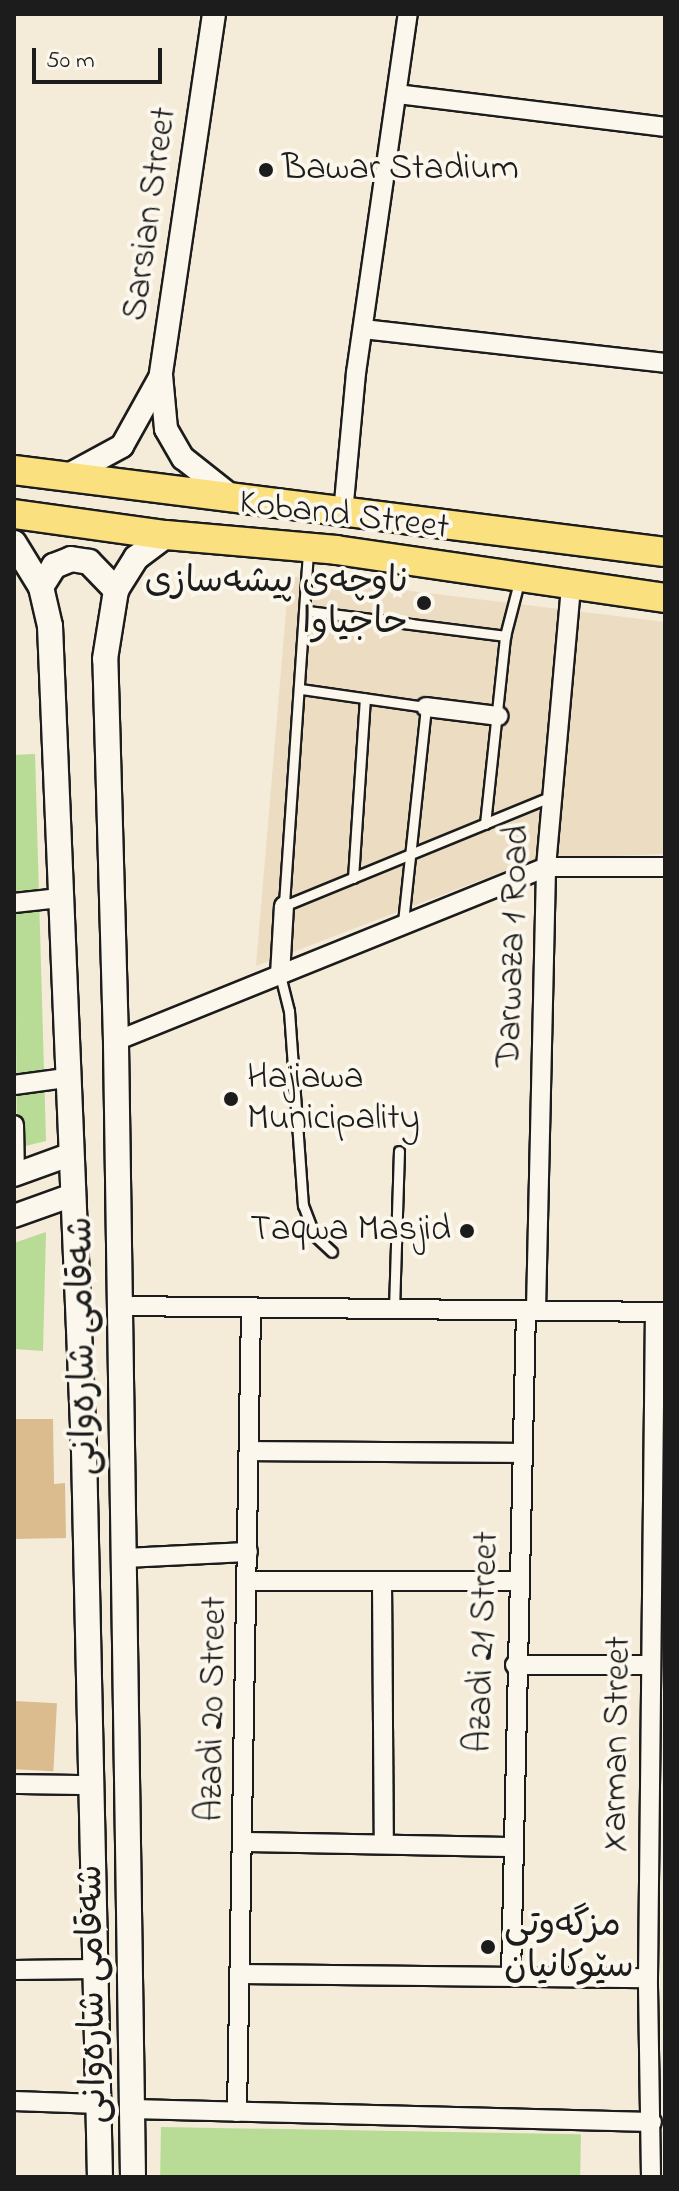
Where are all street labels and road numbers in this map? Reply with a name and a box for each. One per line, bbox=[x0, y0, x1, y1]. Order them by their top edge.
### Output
street label: Sarsian Street bbox=[115, 104, 187, 324]
street label: Koband Street bbox=[237, 482, 451, 550]
street label: Darwaza 1 Road bbox=[488, 824, 540, 1068]
street label: شەقامی شارەوانی bbox=[60, 1216, 108, 1476]
street label: Azadi 21 Street bbox=[459, 1531, 509, 1753]
street label: Azadi 20 Street bbox=[190, 1596, 238, 1822]
street label: Xarman Street bbox=[595, 1636, 641, 1852]
street label: شەقامی شارەوانی bbox=[70, 1864, 118, 2124]

